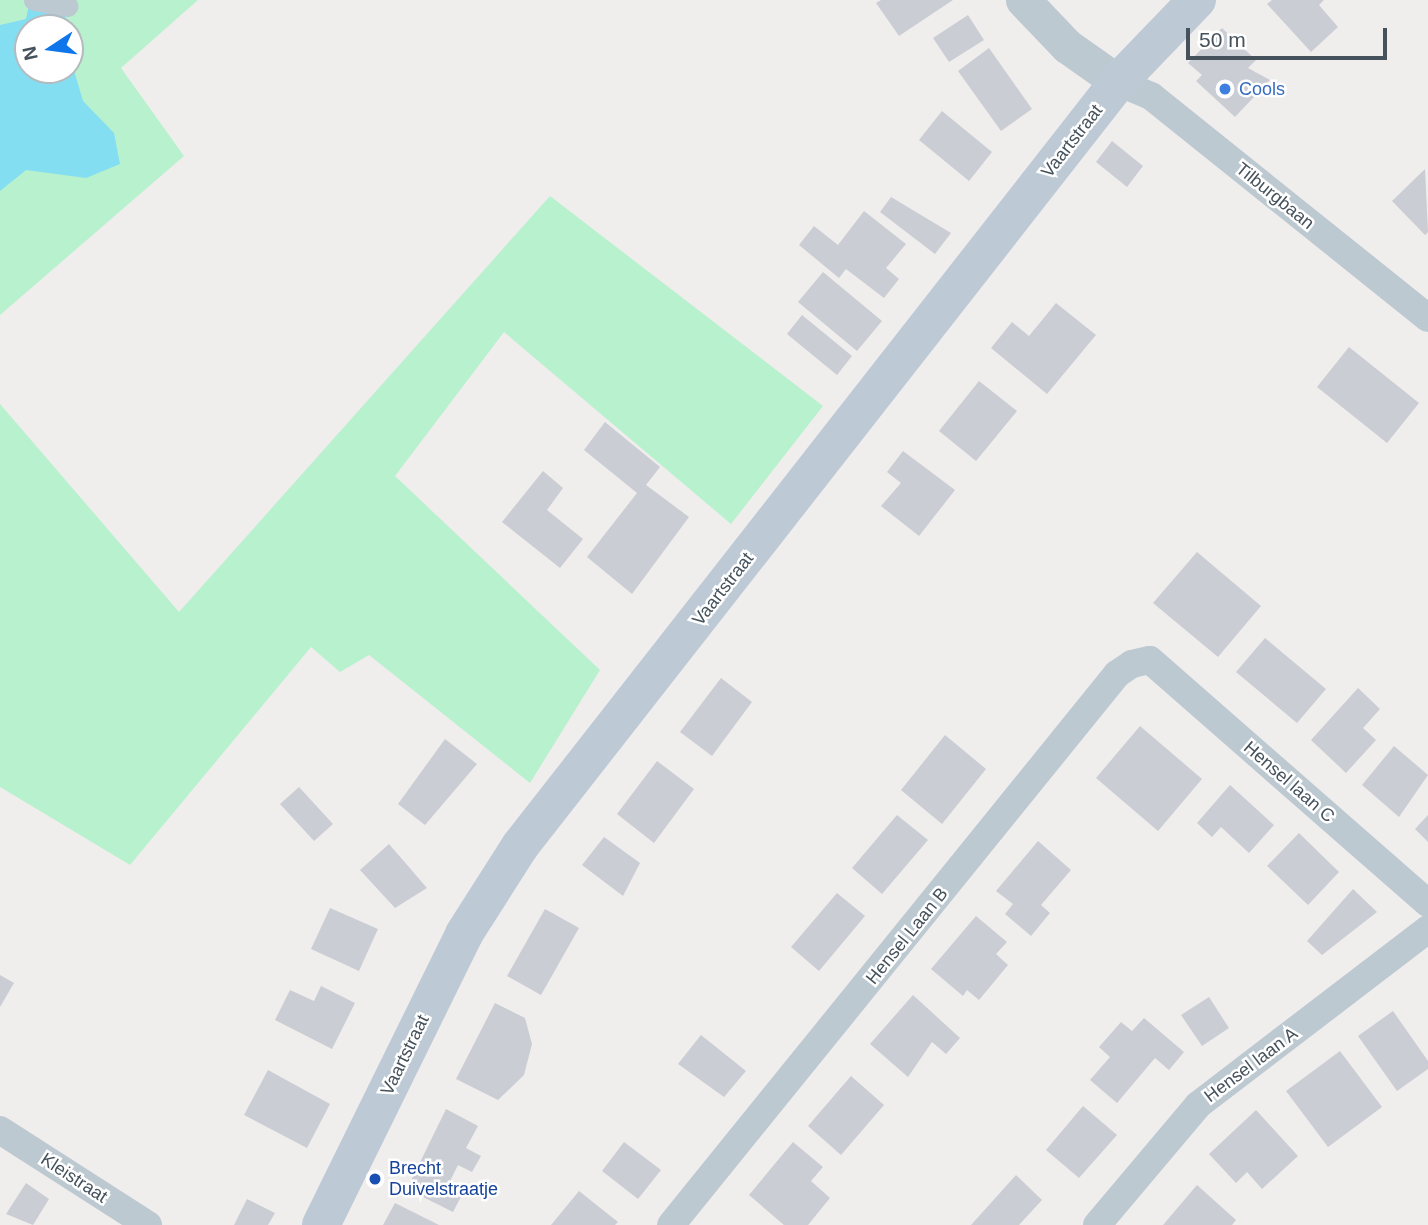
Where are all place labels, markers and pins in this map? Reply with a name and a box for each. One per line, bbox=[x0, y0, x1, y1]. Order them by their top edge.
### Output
place label: Cools bbox=[1239, 78, 1285, 100]
marker: Cools bbox=[1217, 81, 1233, 97]
place label: Brecht Duivelstraatje bbox=[389, 1158, 498, 1200]
marker: Brecht Duivelstraatje bbox=[367, 1171, 383, 1187]

